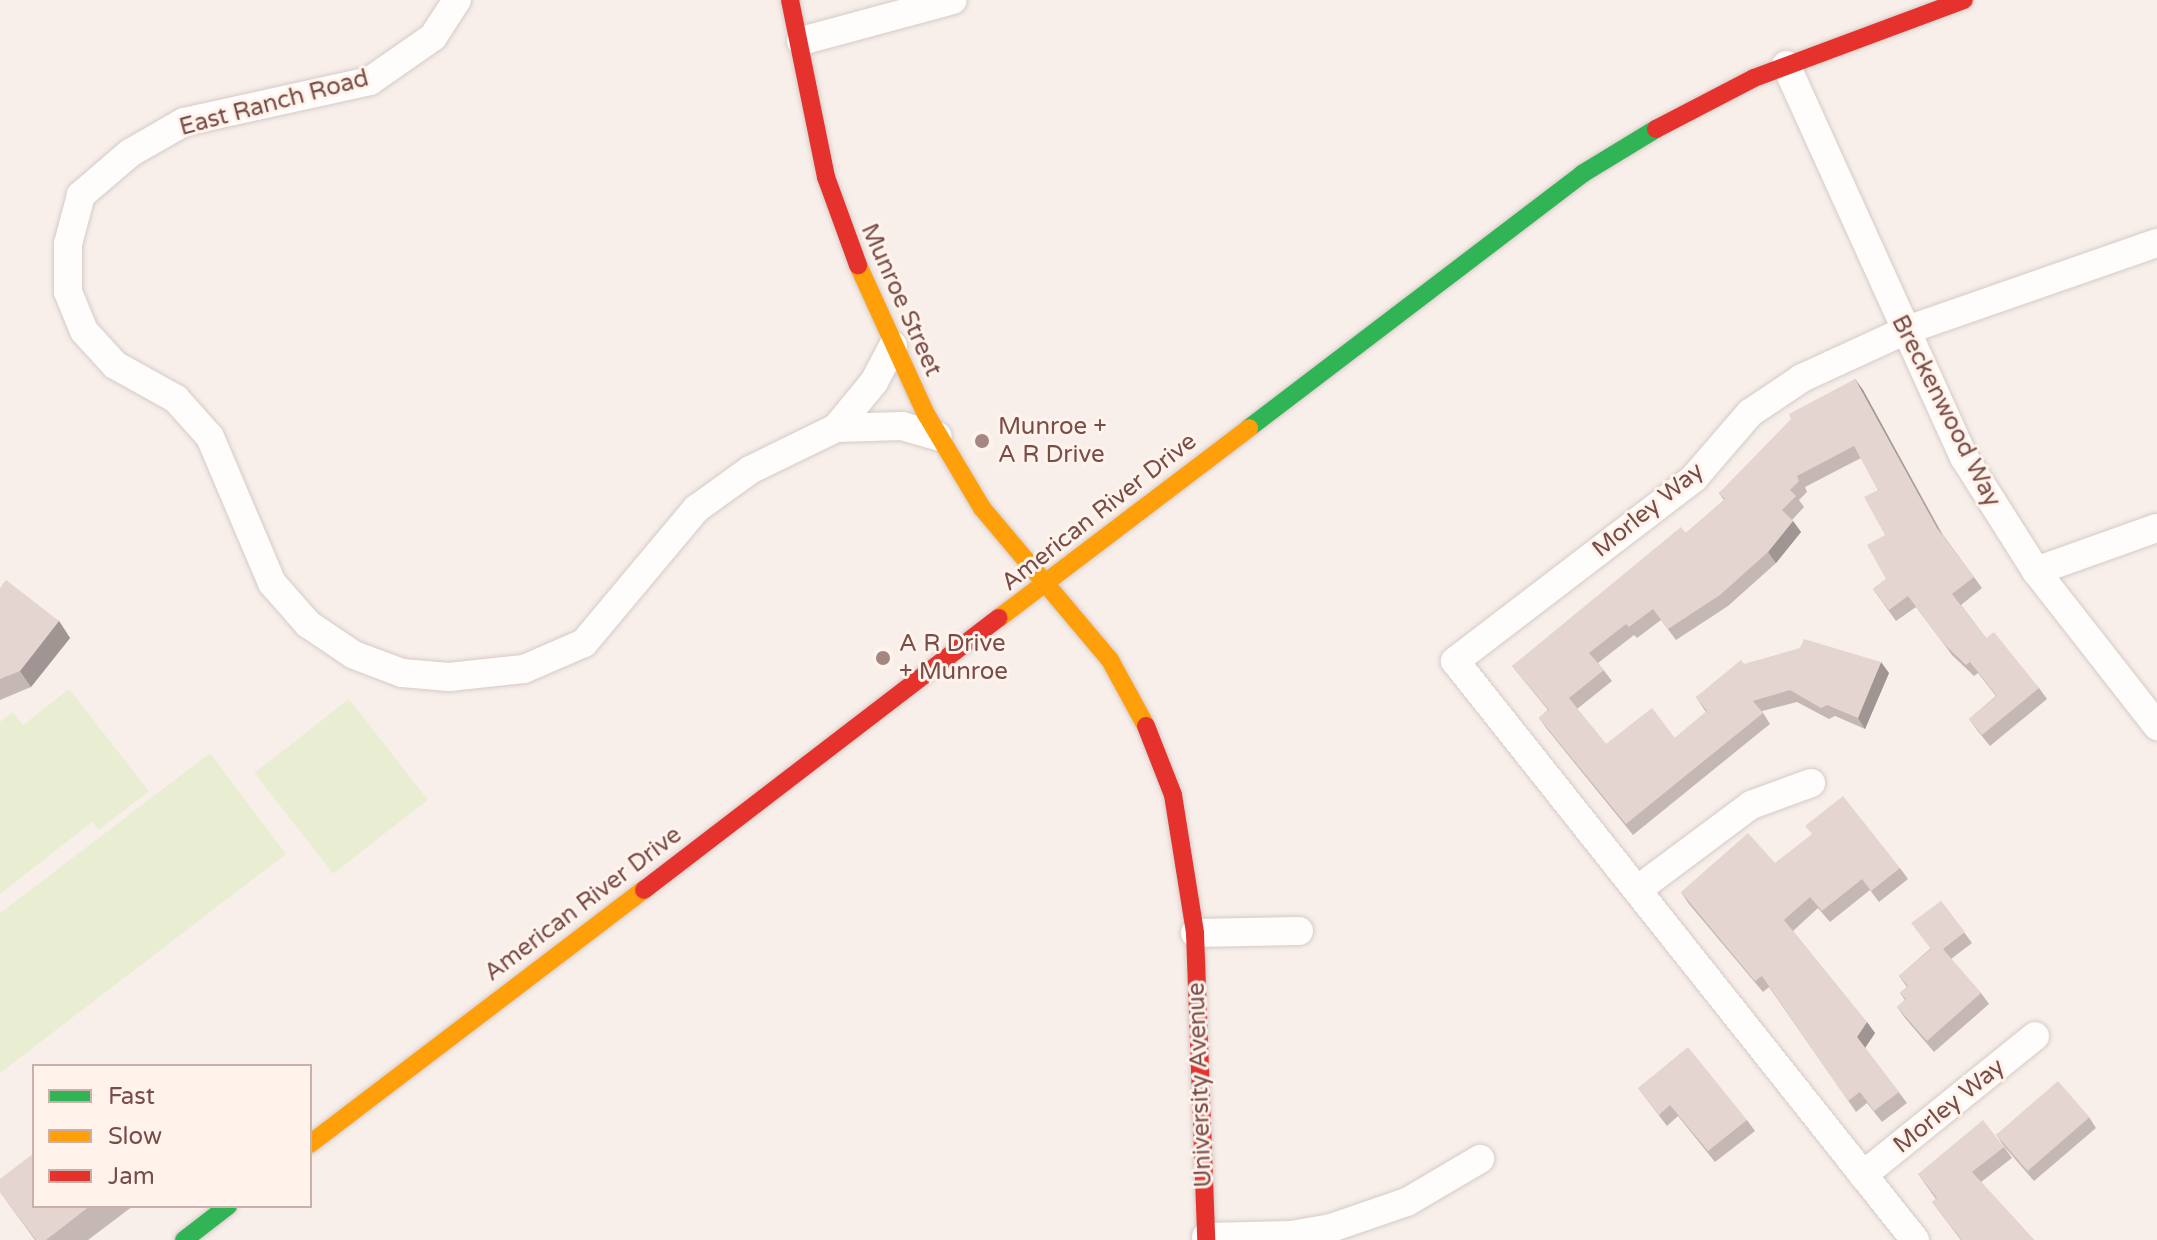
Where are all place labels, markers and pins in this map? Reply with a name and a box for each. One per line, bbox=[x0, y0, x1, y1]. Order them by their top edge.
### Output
place label: Munroe + A R Drive bbox=[998, 413, 1107, 469]
marker: Munroe + A R Drive bbox=[973, 432, 991, 450]
place label: A R Drive + Munroe bbox=[899, 630, 1008, 686]
marker: A R Drive + Munroe bbox=[874, 649, 892, 667]

